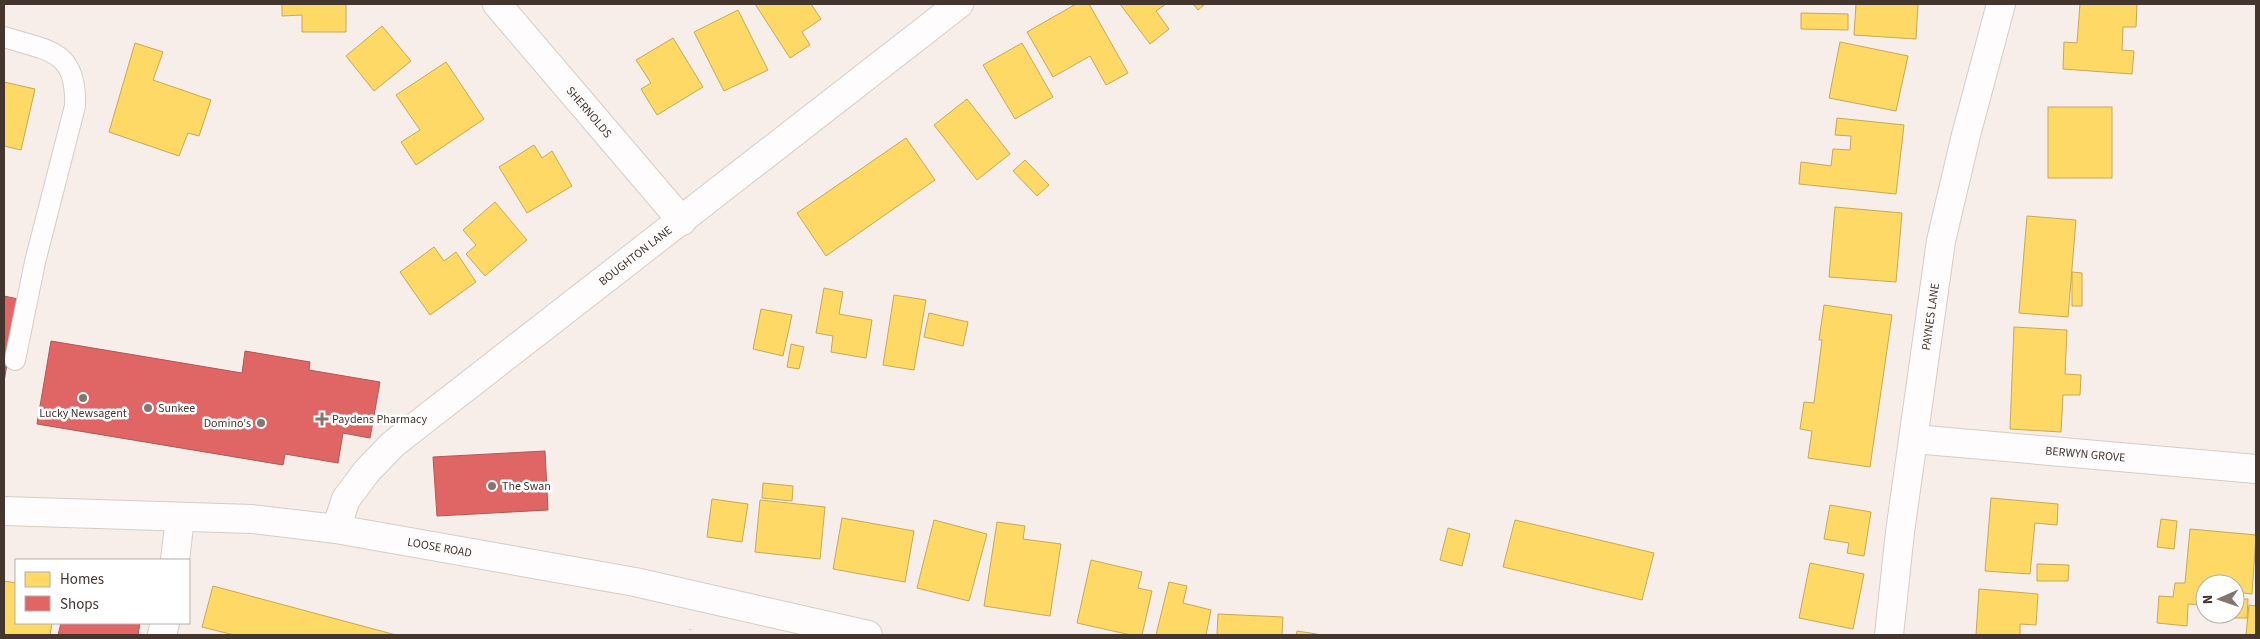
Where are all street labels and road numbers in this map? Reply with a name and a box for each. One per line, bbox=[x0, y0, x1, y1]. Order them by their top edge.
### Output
street label: SHERNOLDS bbox=[562, 83, 616, 141]
street label: BOUGHTON LANE bbox=[595, 222, 676, 290]
street label: PAYNES LANE bbox=[1917, 282, 1943, 351]
street label: BERWYN GROVE bbox=[2045, 442, 2126, 466]
street label: LOOSE ROAD bbox=[406, 533, 473, 561]

